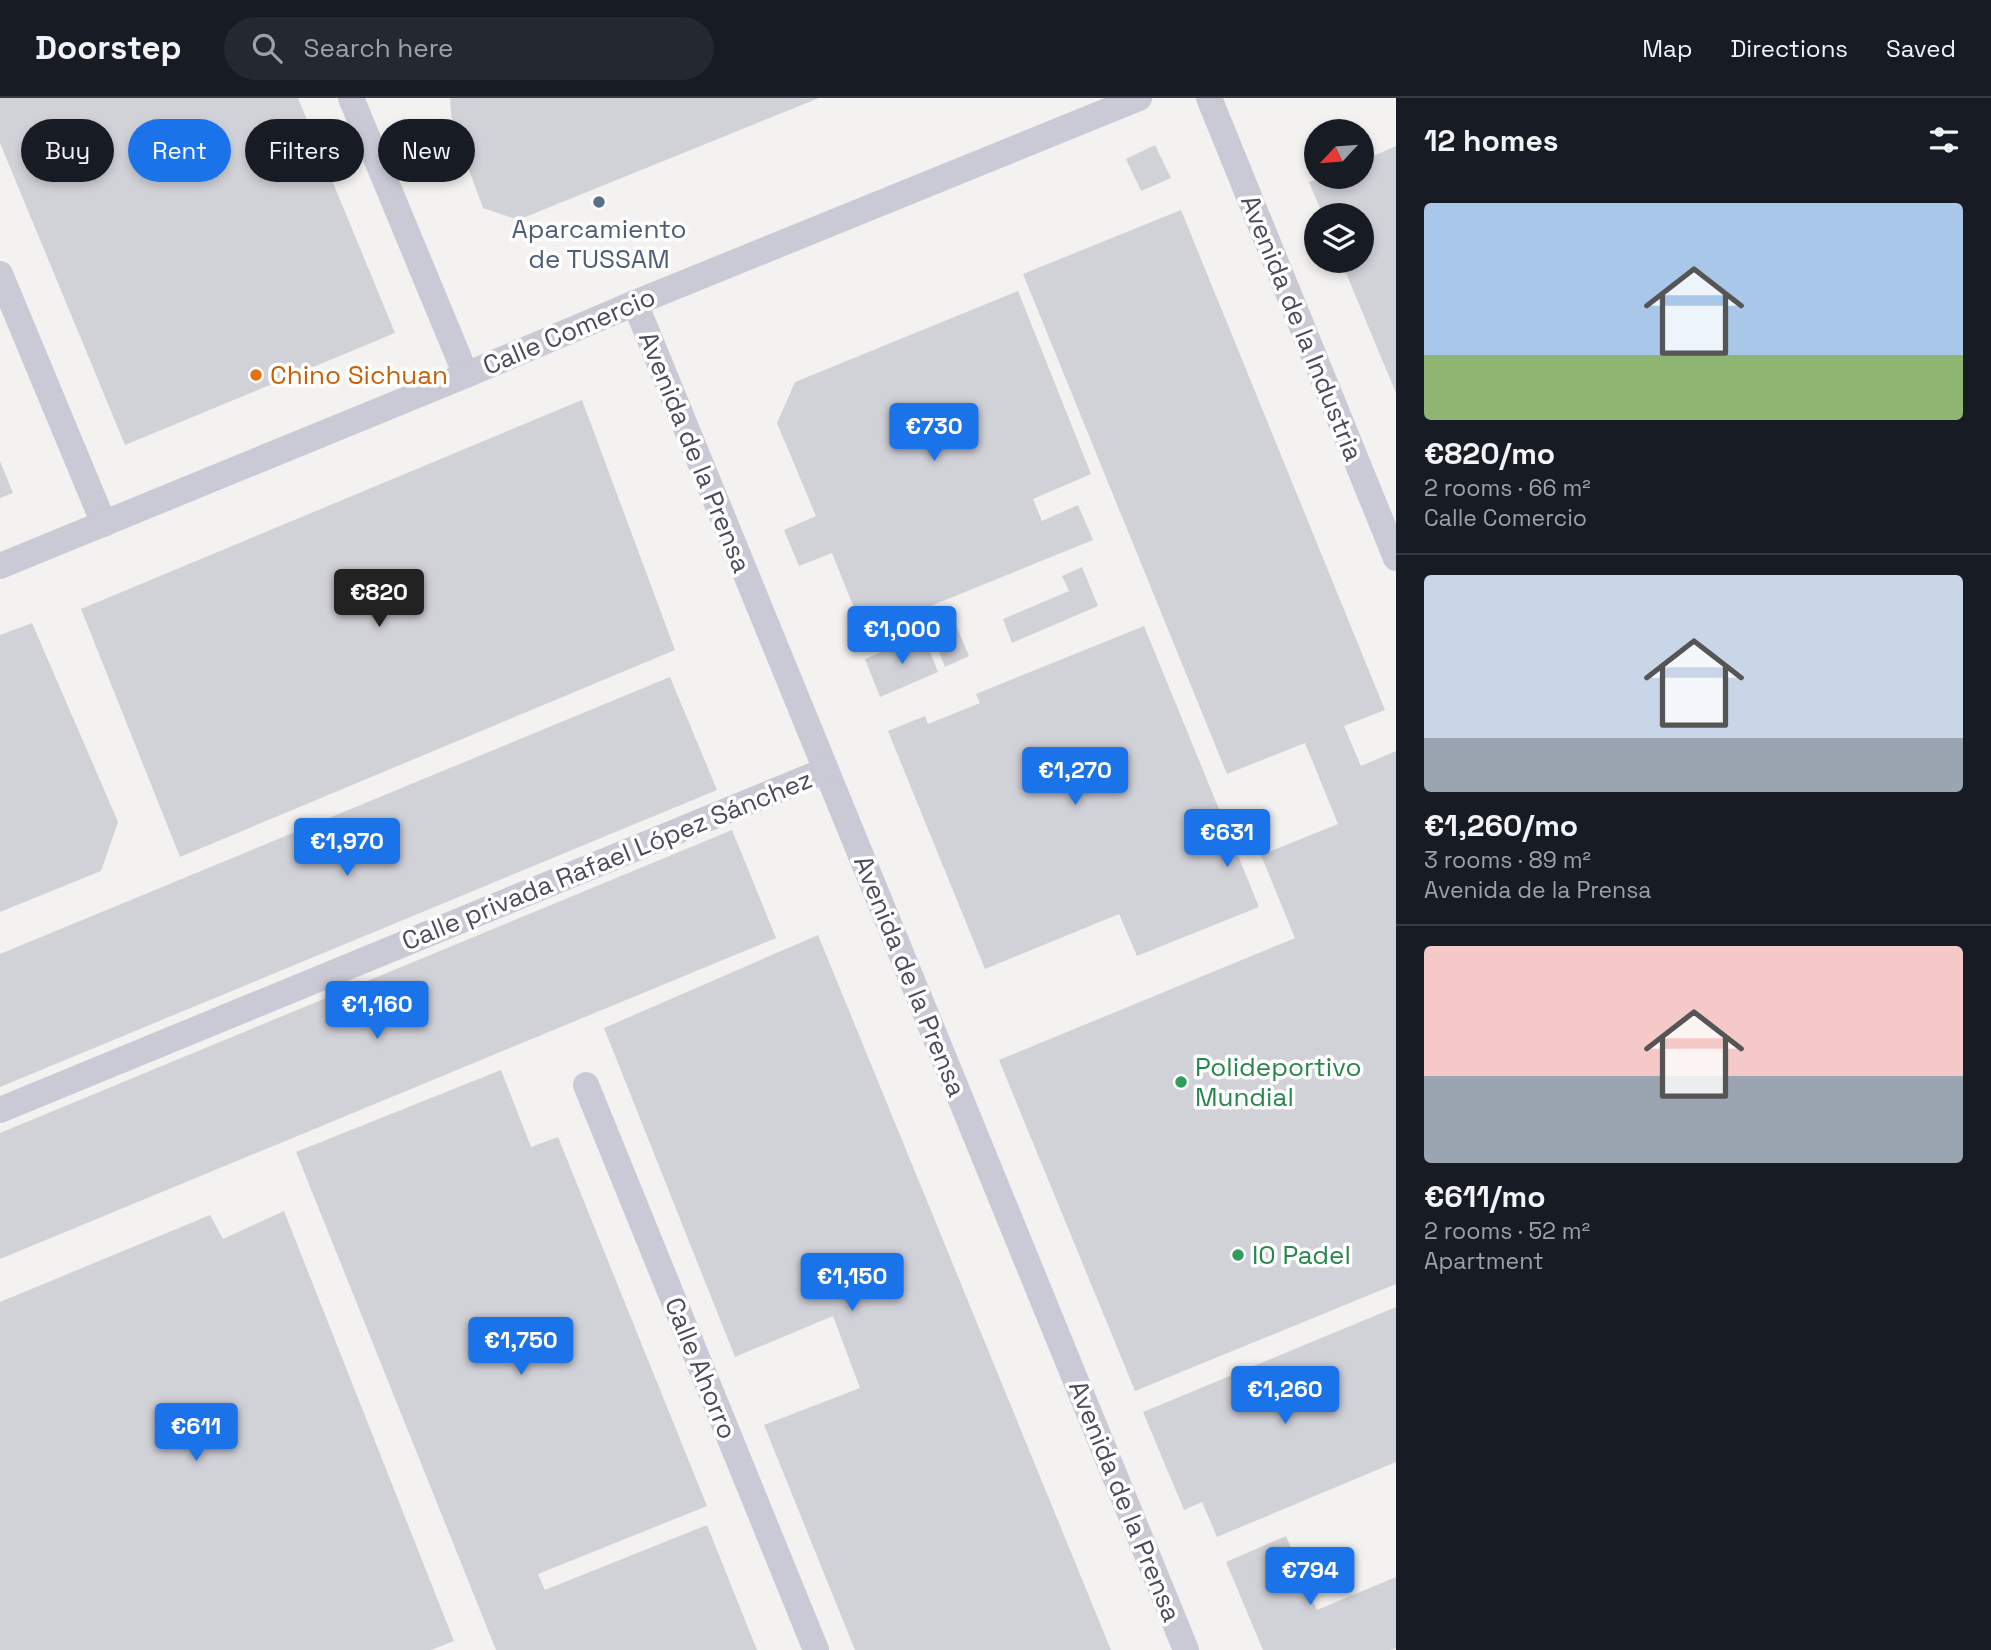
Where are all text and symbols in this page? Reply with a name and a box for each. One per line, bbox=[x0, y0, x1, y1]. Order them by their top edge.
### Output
search box bbox=[224, 17, 714, 80]
text: Doorstep bbox=[35, 27, 182, 69]
icon: search bbox=[248, 29, 286, 67]
text: Search here bbox=[304, 31, 453, 65]
text: Map bbox=[1642, 33, 1692, 64]
text: Directions bbox=[1730, 33, 1848, 64]
text: Saved bbox=[1886, 33, 1956, 64]
chip: Buy bbox=[21, 119, 114, 182]
chip: Rent bbox=[128, 119, 231, 182]
chip: Filters bbox=[245, 119, 364, 182]
chip: New bbox=[378, 119, 475, 182]
north arrow bbox=[1304, 119, 1374, 189]
map controls bbox=[1304, 119, 1374, 273]
text: 12 homes bbox=[1424, 121, 1559, 160]
icon: filters bbox=[1925, 121, 1963, 159]
street label: Avenida de la Industria bbox=[1233, 190, 1371, 466]
marker: Aparcamiento de TUSSAM bbox=[591, 194, 607, 210]
button: layers bbox=[1304, 203, 1374, 273]
place label: Aparcamiento de TUSSAM bbox=[511, 212, 687, 276]
icon: home bbox=[1631, 248, 1757, 374]
street label: Calle Comercio bbox=[478, 279, 660, 383]
street label: Avenida de la Prensa bbox=[631, 326, 759, 578]
place label: Chino Sichuan bbox=[270, 358, 448, 392]
marker: Chino Sichuan bbox=[248, 367, 264, 383]
pin: €730 bbox=[893, 404, 975, 463]
text: €730 bbox=[905, 411, 963, 441]
text: €820/mo bbox=[1424, 434, 1555, 473]
text: 2 rooms · 66 m² bbox=[1424, 473, 1591, 503]
text: Calle Comercio bbox=[1424, 503, 1587, 533]
pin: €820 bbox=[338, 570, 420, 629]
text: €820 bbox=[350, 577, 408, 607]
pin: €1,000 bbox=[845, 606, 959, 666]
text: €1,000 bbox=[863, 614, 941, 644]
icon: home bbox=[1631, 620, 1757, 746]
pin: €1,270 bbox=[1018, 748, 1132, 807]
text: €1,270 bbox=[1038, 755, 1112, 785]
street label: Calle privada Rafael López Sánchez bbox=[397, 762, 817, 958]
text: €1,260/mo bbox=[1424, 806, 1578, 845]
pin: €631 bbox=[1186, 810, 1268, 869]
text: €631 bbox=[1200, 817, 1254, 847]
pin: €1,970 bbox=[290, 818, 404, 878]
text: €1,970 bbox=[310, 826, 384, 856]
text: 3 rooms · 89 m² bbox=[1424, 845, 1591, 875]
street label: Avenida de la Prensa bbox=[846, 850, 974, 1102]
text: Avenida de la Prensa bbox=[1424, 875, 1651, 905]
pin: €1,160 bbox=[320, 982, 434, 1041]
text: €1,160 bbox=[341, 989, 413, 1019]
icon: home bbox=[1631, 991, 1757, 1117]
place label: Polideportivo Mundial bbox=[1195, 1050, 1362, 1114]
marker: Polideportivo Mundial bbox=[1173, 1074, 1189, 1090]
text: €611/mo bbox=[1424, 1177, 1546, 1216]
text: 2 rooms · 52 m² bbox=[1424, 1216, 1590, 1246]
place label: IO Padel bbox=[1252, 1238, 1351, 1272]
text: Apartment bbox=[1424, 1246, 1544, 1276]
marker: IO Padel bbox=[1230, 1247, 1246, 1263]
pin: €1,150 bbox=[795, 1254, 909, 1313]
text: €1,150 bbox=[817, 1261, 887, 1291]
street label: Calle Ahorro bbox=[657, 1292, 745, 1444]
pin: €1,750 bbox=[464, 1318, 578, 1377]
text: €1,750 bbox=[484, 1325, 558, 1355]
pin: €1,260 bbox=[1228, 1366, 1342, 1426]
text: €1,260 bbox=[1247, 1374, 1323, 1404]
street label: Avenida de la Prensa bbox=[1061, 1375, 1189, 1627]
pin: €611 bbox=[155, 1404, 237, 1463]
text: €611 bbox=[171, 1411, 221, 1441]
pin: €794 bbox=[1269, 1548, 1351, 1607]
text: €794 bbox=[1281, 1555, 1339, 1585]

